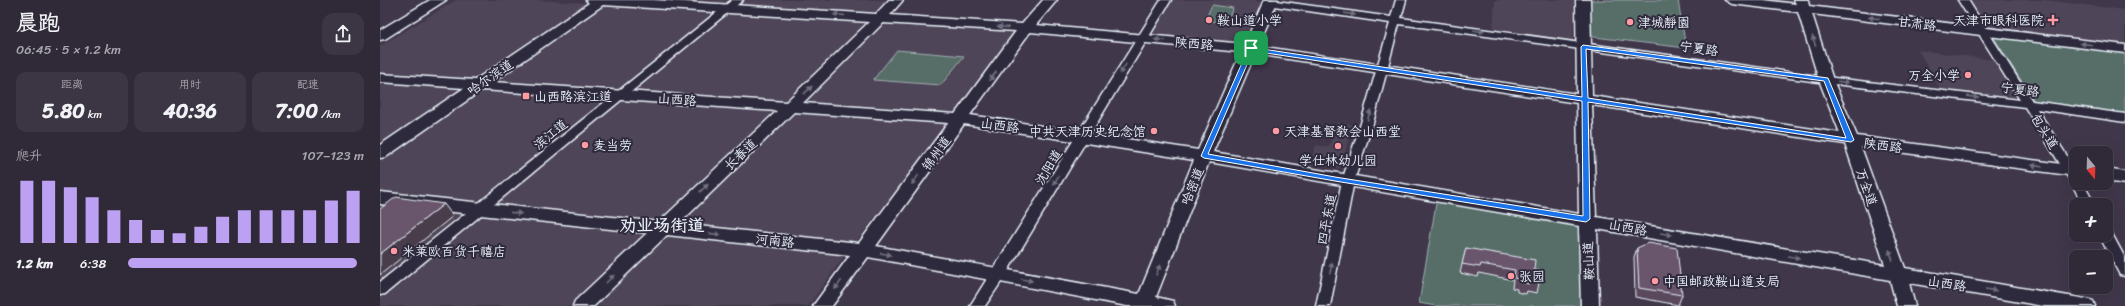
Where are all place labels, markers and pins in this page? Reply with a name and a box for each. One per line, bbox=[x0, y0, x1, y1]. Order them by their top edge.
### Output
place label: 鞍山道小学 bbox=[1217, 9, 1282, 32]
place label: 天津市眼科医院 bbox=[1953, 9, 2044, 32]
place label: 津城靜園 bbox=[1638, 11, 1690, 34]
marker: 天津市眼科医院 bbox=[2047, 14, 2059, 26]
marker: 鞍山道小学 bbox=[1204, 15, 1214, 25]
marker: 津城靜園 bbox=[1625, 17, 1635, 27]
pin bbox=[1234, 31, 1268, 65]
place label: 万全小学 bbox=[1908, 64, 1960, 87]
marker: 万全小学 bbox=[1963, 70, 1973, 80]
place label: 山西路滨江道 bbox=[534, 85, 612, 108]
marker: 山西路滨江道 bbox=[521, 91, 531, 101]
place label: 中共天津历史纪念馆 bbox=[1029, 120, 1146, 143]
place label: 天津基督教会山西堂 bbox=[1284, 120, 1401, 143]
marker: 中共天津历史纪念馆 bbox=[1149, 126, 1159, 136]
marker: 天津基督教会山西堂 bbox=[1271, 126, 1281, 136]
place label: 麦当劳 bbox=[593, 134, 632, 157]
marker: 麦当劳 bbox=[580, 140, 590, 150]
marker: 学仕林幼儿园 bbox=[1333, 141, 1343, 151]
place label: 学仕林幼儿园 bbox=[1299, 149, 1377, 172]
place label: 米莱欧百货千禧店 bbox=[402, 240, 506, 263]
marker: 米莱欧百货千禧店 bbox=[389, 246, 399, 256]
place label: 张园 bbox=[1519, 265, 1545, 288]
place label: 中国邮政鞍山道支局 bbox=[1663, 270, 1780, 293]
marker: 张园 bbox=[1506, 271, 1516, 281]
marker: 中国邮政鞍山道支局 bbox=[1650, 276, 1660, 286]

